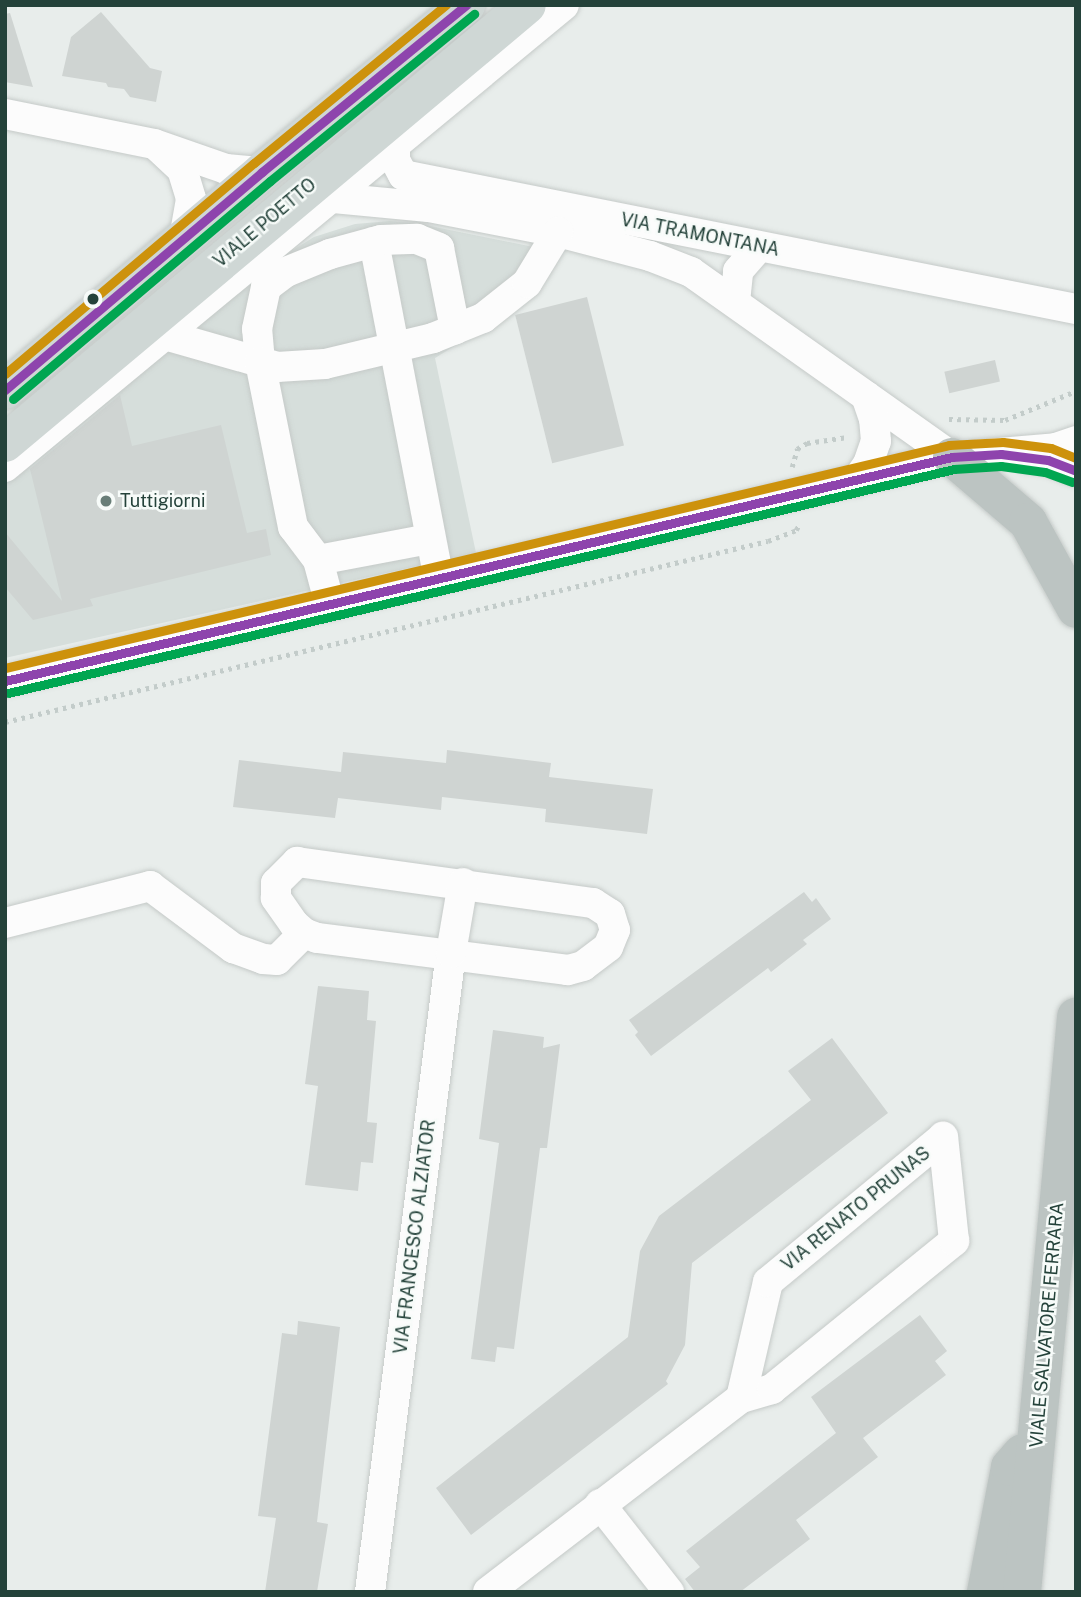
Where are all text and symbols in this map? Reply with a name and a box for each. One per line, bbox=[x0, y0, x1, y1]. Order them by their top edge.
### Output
street label: VIALE POETTO bbox=[209, 174, 321, 272]
street label: VIA TRAMONTANA bbox=[619, 209, 781, 261]
unlabelled marker bbox=[86, 292, 100, 306]
place label: Tuttigiorni bbox=[120, 490, 205, 512]
marker: Tuttigiorni bbox=[98, 493, 114, 509]
street label: VIA FRANCESCO ALZIATOR bbox=[390, 1119, 440, 1355]
street label: VIA RENATO PRUNAS bbox=[777, 1142, 935, 1276]
street label: VIALE SALVATORE FERRARA bbox=[1025, 1201, 1069, 1449]

